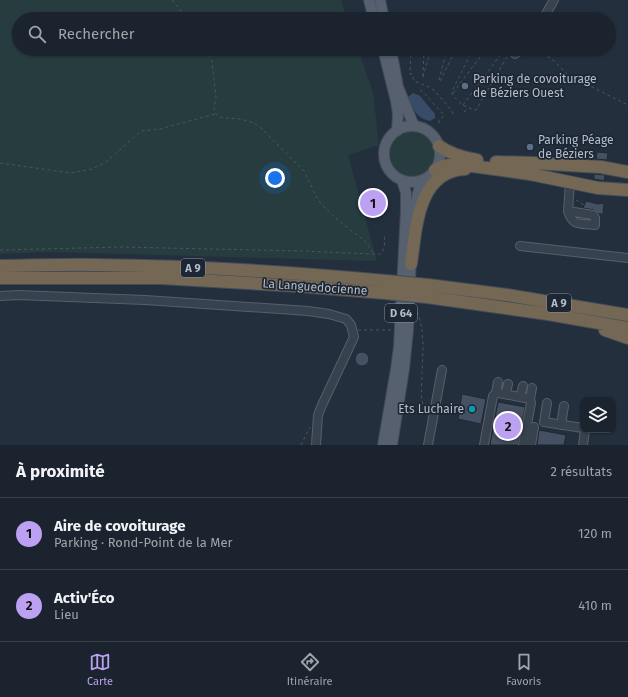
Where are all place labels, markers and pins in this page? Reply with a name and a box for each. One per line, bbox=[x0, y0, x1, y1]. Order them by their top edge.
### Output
place label: Parking de covoiturage de Béziers Ouest bbox=[473, 72, 597, 100]
marker: Parking de covoiturage de Béziers Ouest bbox=[460, 81, 470, 91]
place label: Parking Péage de Béziers bbox=[538, 133, 613, 161]
marker: Parking Péage de Béziers bbox=[525, 142, 535, 152]
pin: 1 bbox=[360, 188, 386, 218]
place label: Ets Luchaire bbox=[398, 402, 464, 416]
marker: Ets Luchaire bbox=[467, 404, 477, 414]
pin: 2 bbox=[495, 411, 521, 441]

